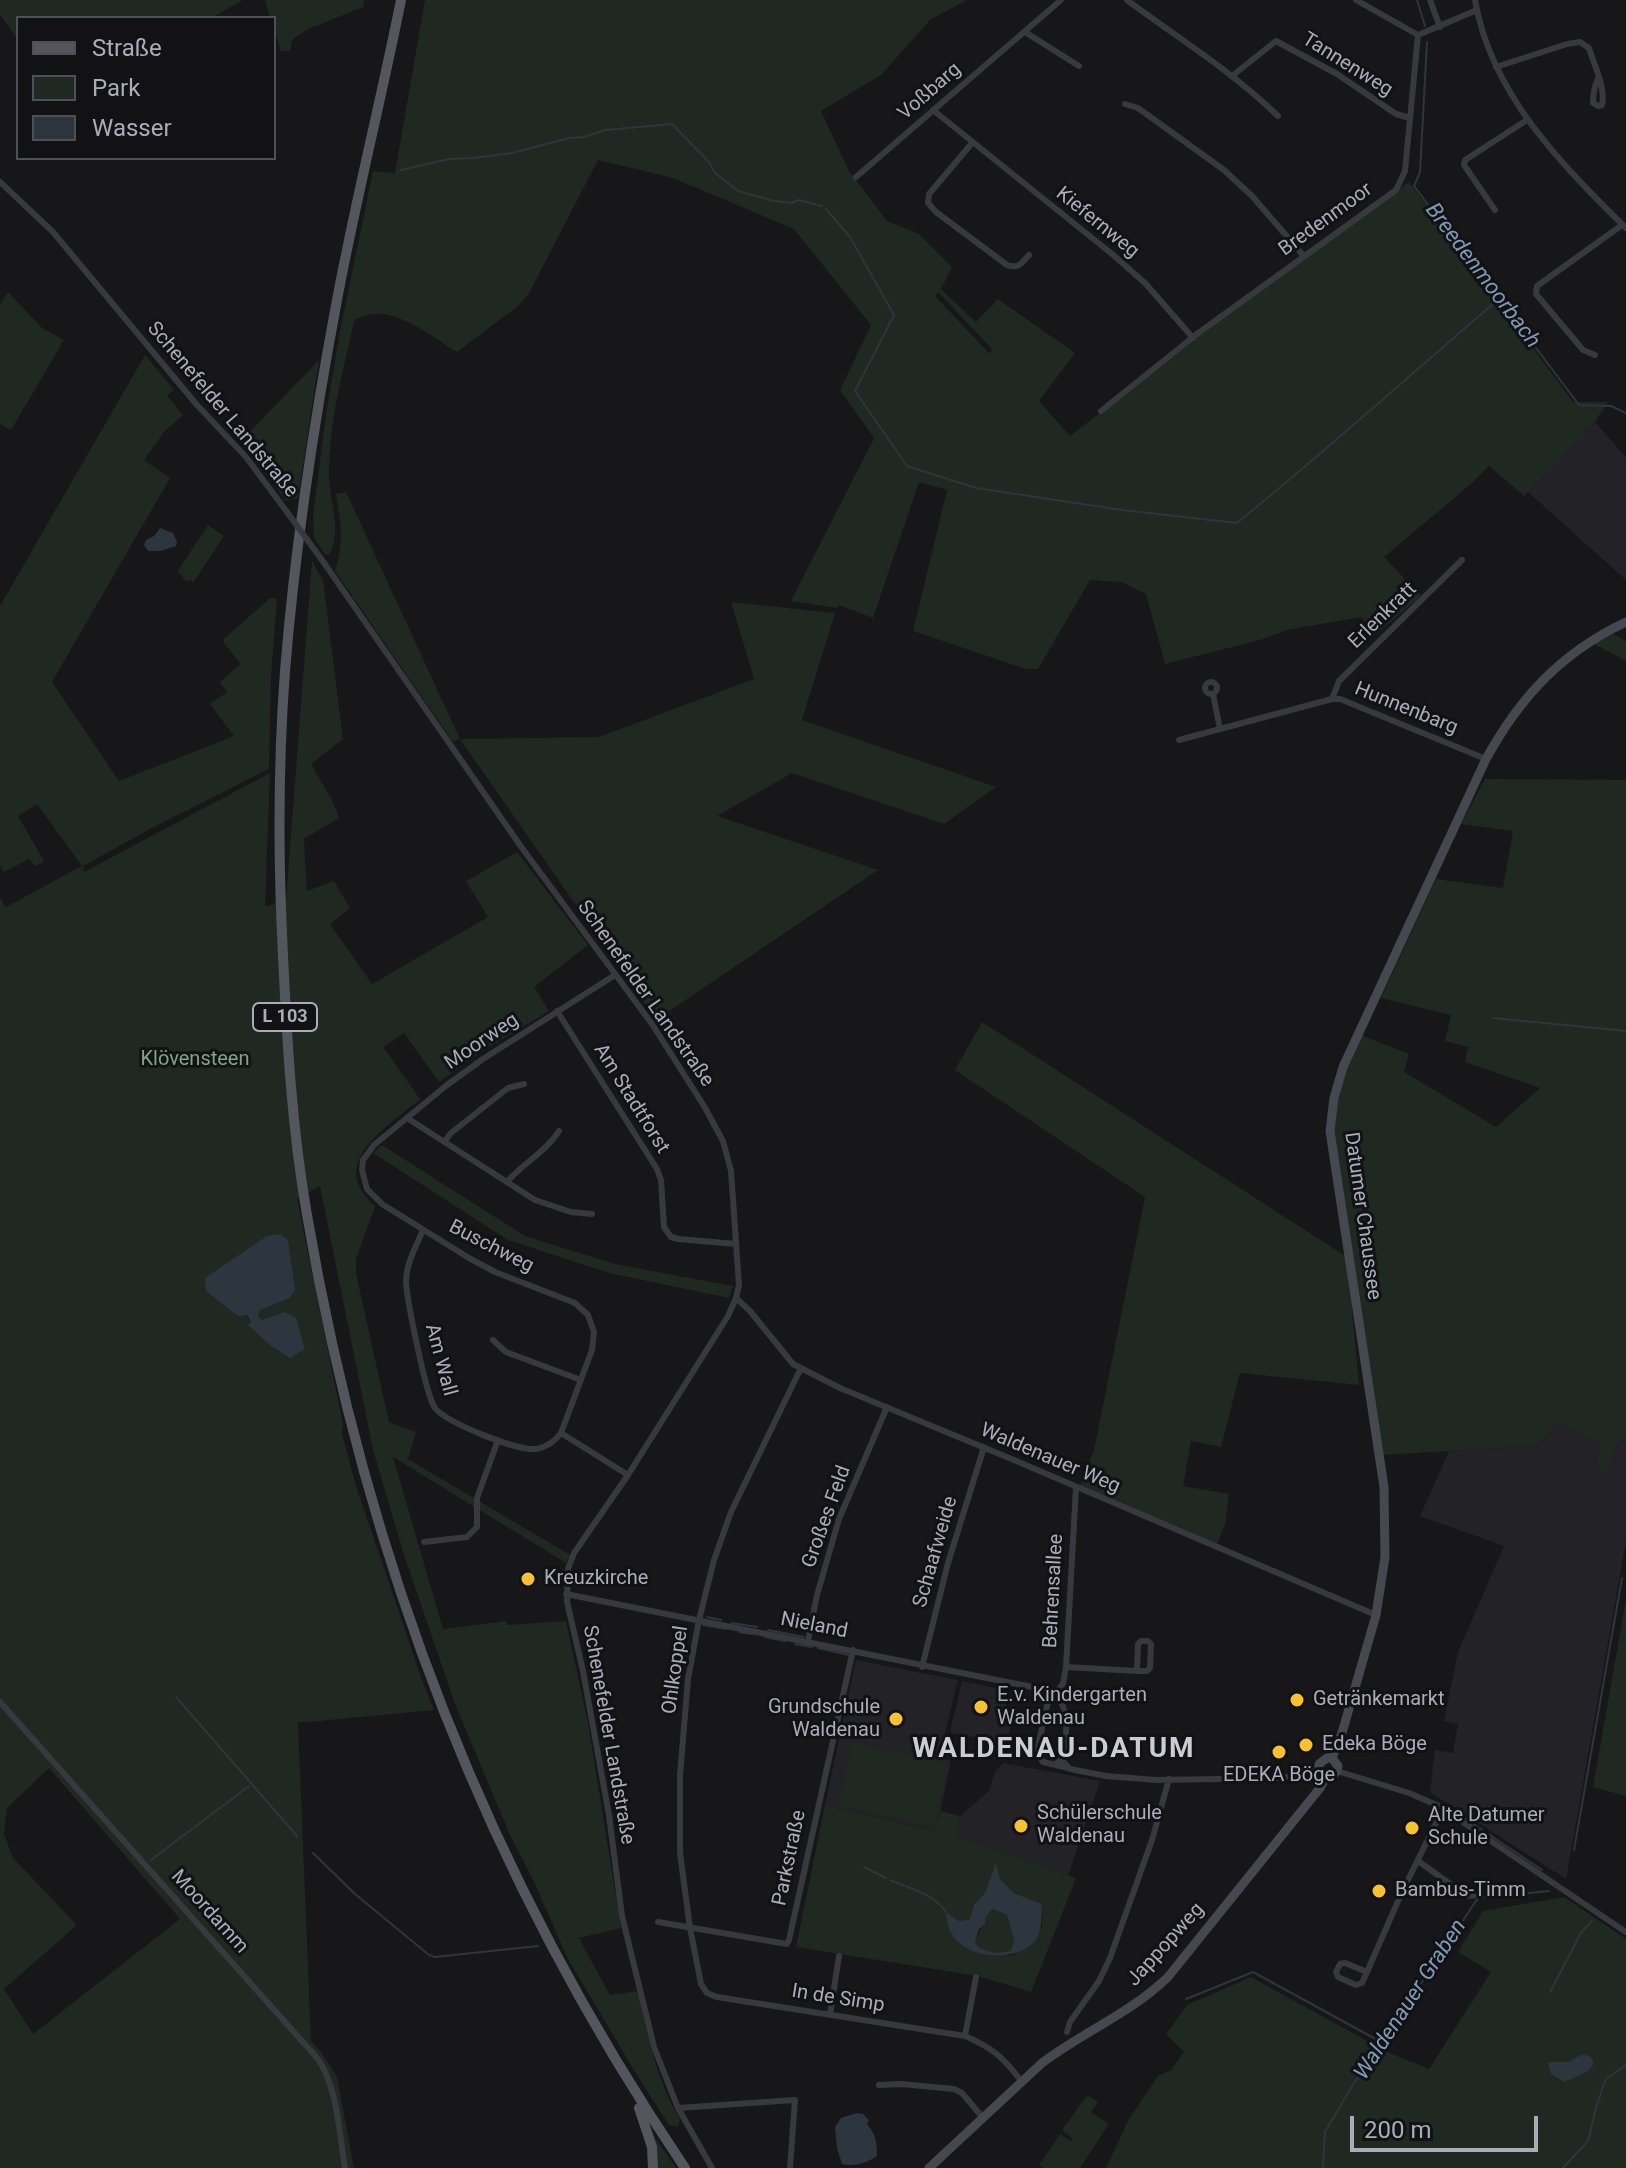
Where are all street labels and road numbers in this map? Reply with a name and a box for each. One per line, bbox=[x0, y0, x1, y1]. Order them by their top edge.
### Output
street label: Tannenweg bbox=[1297, 28, 1397, 102]
street label: Voßbarg bbox=[894, 58, 966, 126]
street label: Bredenmoor bbox=[1275, 178, 1377, 262]
street label: Kiefernweg bbox=[1051, 182, 1143, 264]
street label: Schenefelder Landstraße bbox=[141, 317, 303, 503]
street label: Erlenkratt bbox=[1344, 578, 1422, 654]
street label: Hunnenbarg bbox=[1351, 677, 1461, 741]
street label: Schenefelder Landstraße bbox=[571, 896, 719, 1092]
road number: L 103 bbox=[253, 1003, 317, 1031]
street label: Moorweg bbox=[440, 1009, 524, 1075]
street label: Am Stadtforst bbox=[588, 1040, 674, 1158]
street label: Datumer Chaussee bbox=[1338, 1131, 1386, 1301]
street label: Buschweg bbox=[444, 1215, 538, 1279]
street label: Am Wall bbox=[419, 1321, 461, 1399]
street label: Waldenauer Weg bbox=[976, 1419, 1124, 1499]
street label: Großes Feld bbox=[797, 1463, 857, 1571]
street label: Schaafweide bbox=[909, 1494, 963, 1610]
street label: Behrensallee bbox=[1039, 1533, 1069, 1649]
street label: Nieland bbox=[778, 1608, 850, 1644]
street label: Schenefelder Landstraße bbox=[577, 1624, 639, 1846]
street label: Ohlkoppel bbox=[658, 1624, 694, 1716]
street label: Parkstraße bbox=[768, 1808, 812, 1908]
street label: Moordamm bbox=[165, 1865, 253, 1959]
street label: Jappopweg bbox=[1122, 1898, 1210, 1992]
street label: In de Simp bbox=[790, 1980, 886, 2018]

